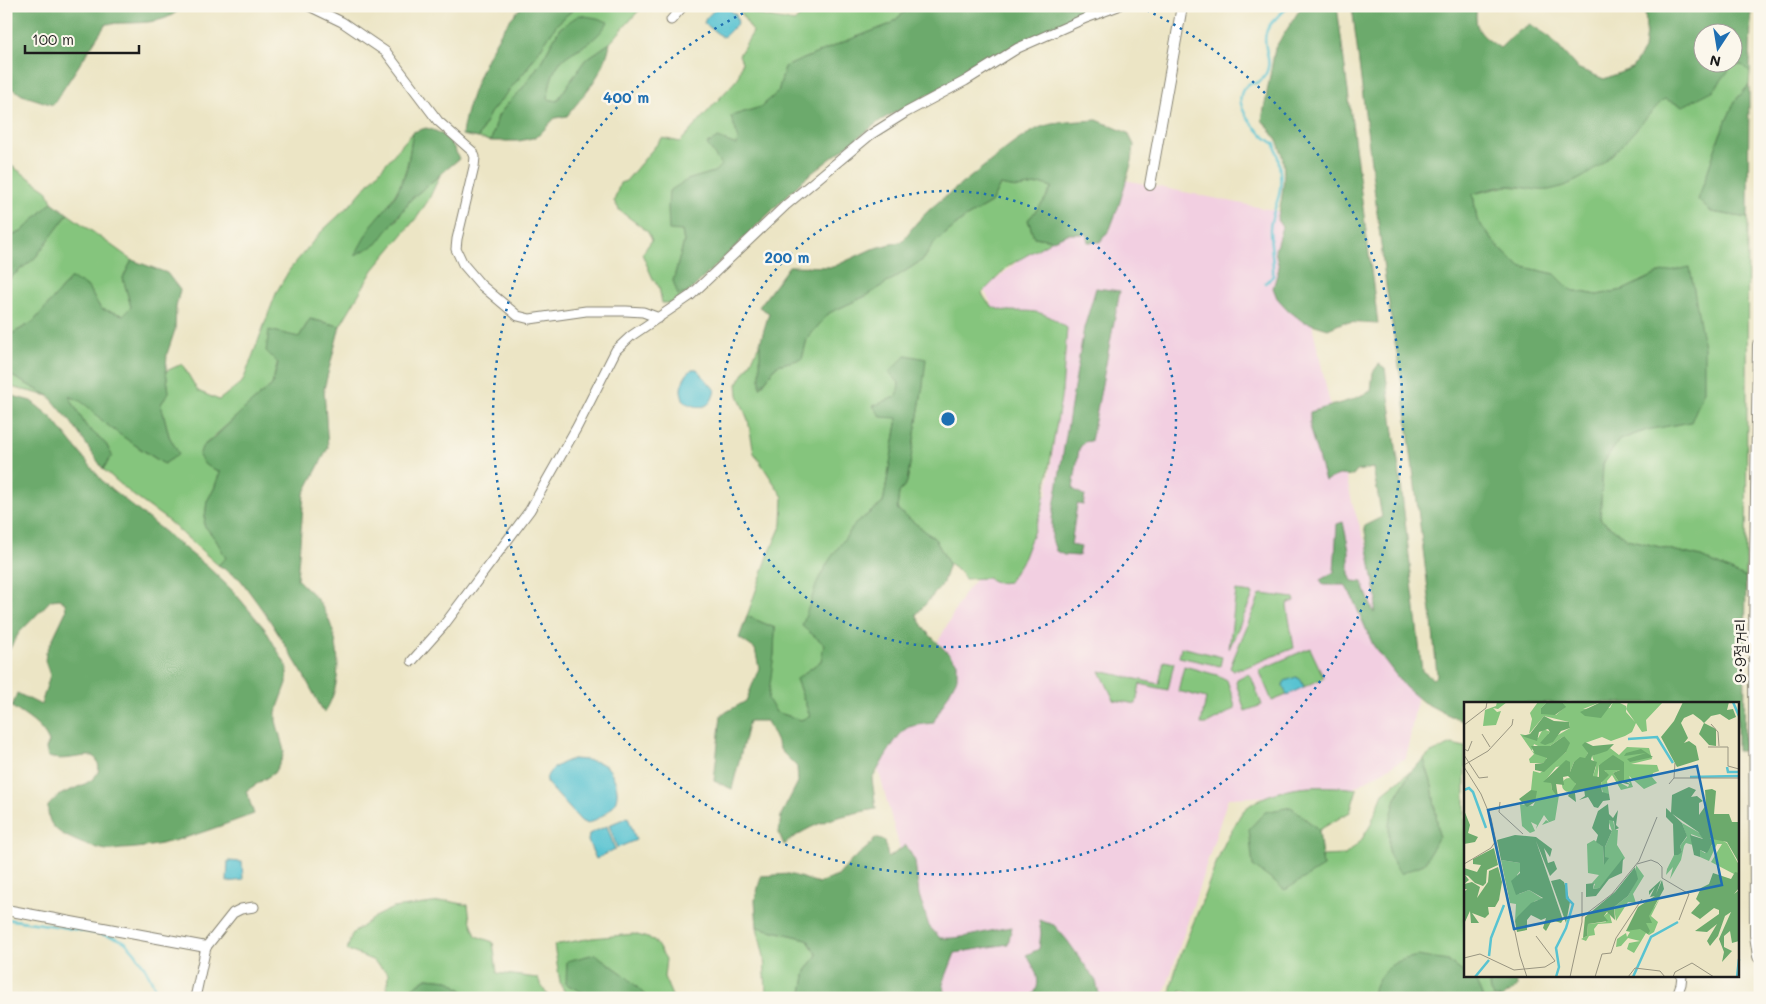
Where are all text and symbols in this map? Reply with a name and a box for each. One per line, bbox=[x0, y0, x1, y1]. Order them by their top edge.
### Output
scale bar bbox=[25, 22, 139, 54]
north arrow bbox=[1694, 22, 1744, 72]
text: 100 m bbox=[32, 29, 74, 49]
text: N bbox=[1708, 51, 1722, 72]
text: 400 m bbox=[603, 87, 649, 107]
text: 200 m bbox=[765, 247, 810, 267]
centre of rings bbox=[939, 410, 957, 428]
street label: 9·9절거리 bbox=[1729, 619, 1750, 683]
inset map bbox=[1464, 702, 1738, 976]

